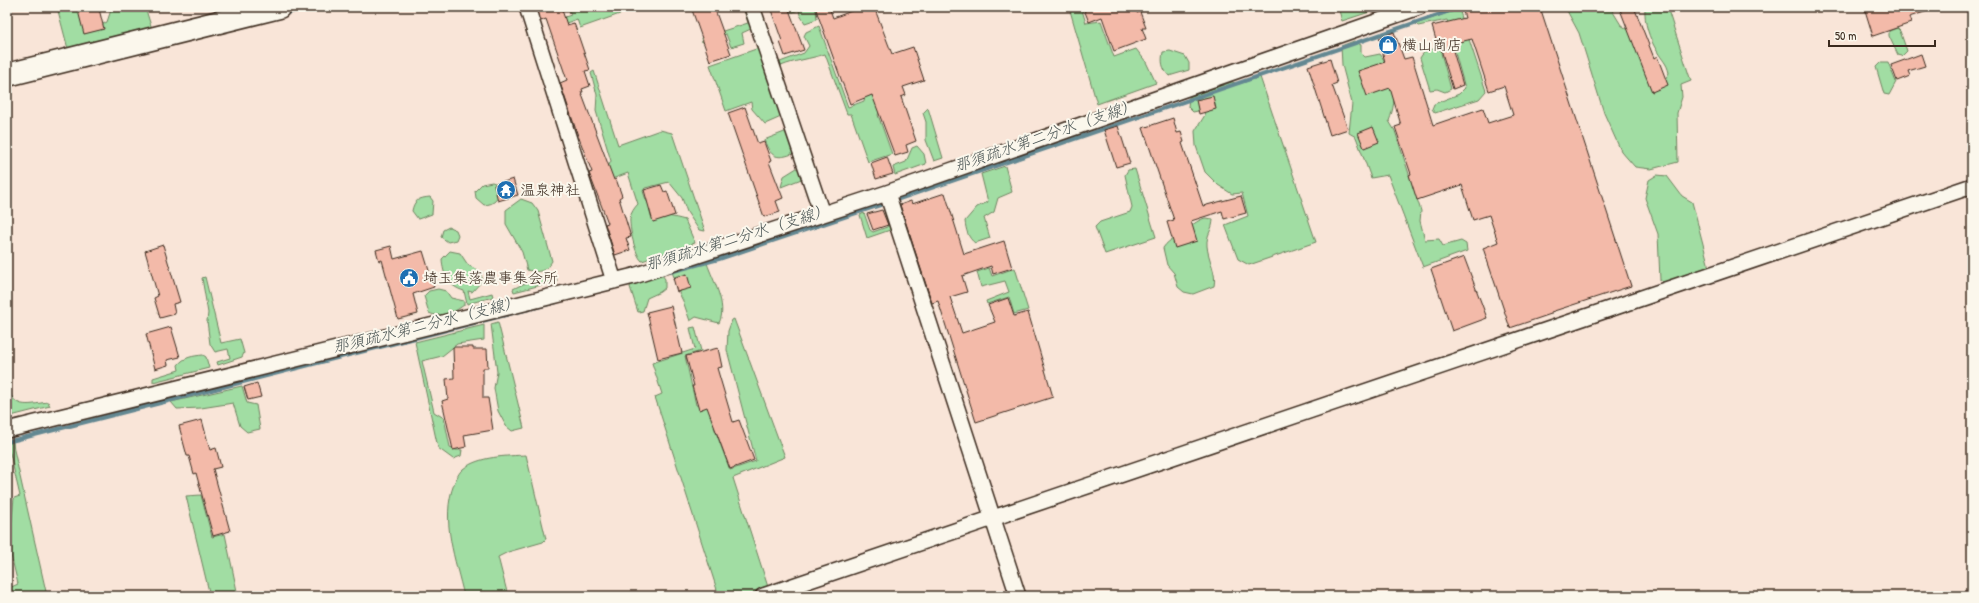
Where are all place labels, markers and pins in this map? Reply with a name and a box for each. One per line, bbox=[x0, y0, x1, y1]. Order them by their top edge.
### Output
shop icon: 横山商店 bbox=[1377, 34, 1399, 56]
place label: 横山商店 bbox=[1402, 34, 1462, 55]
temple icon: 温泉神社 bbox=[495, 179, 517, 201]
place label: 温泉神社 bbox=[520, 179, 580, 200]
public building icon: 埼玉集落農事集会所 bbox=[398, 267, 420, 289]
place label: 埼玉集落農事集会所 bbox=[423, 267, 558, 288]

